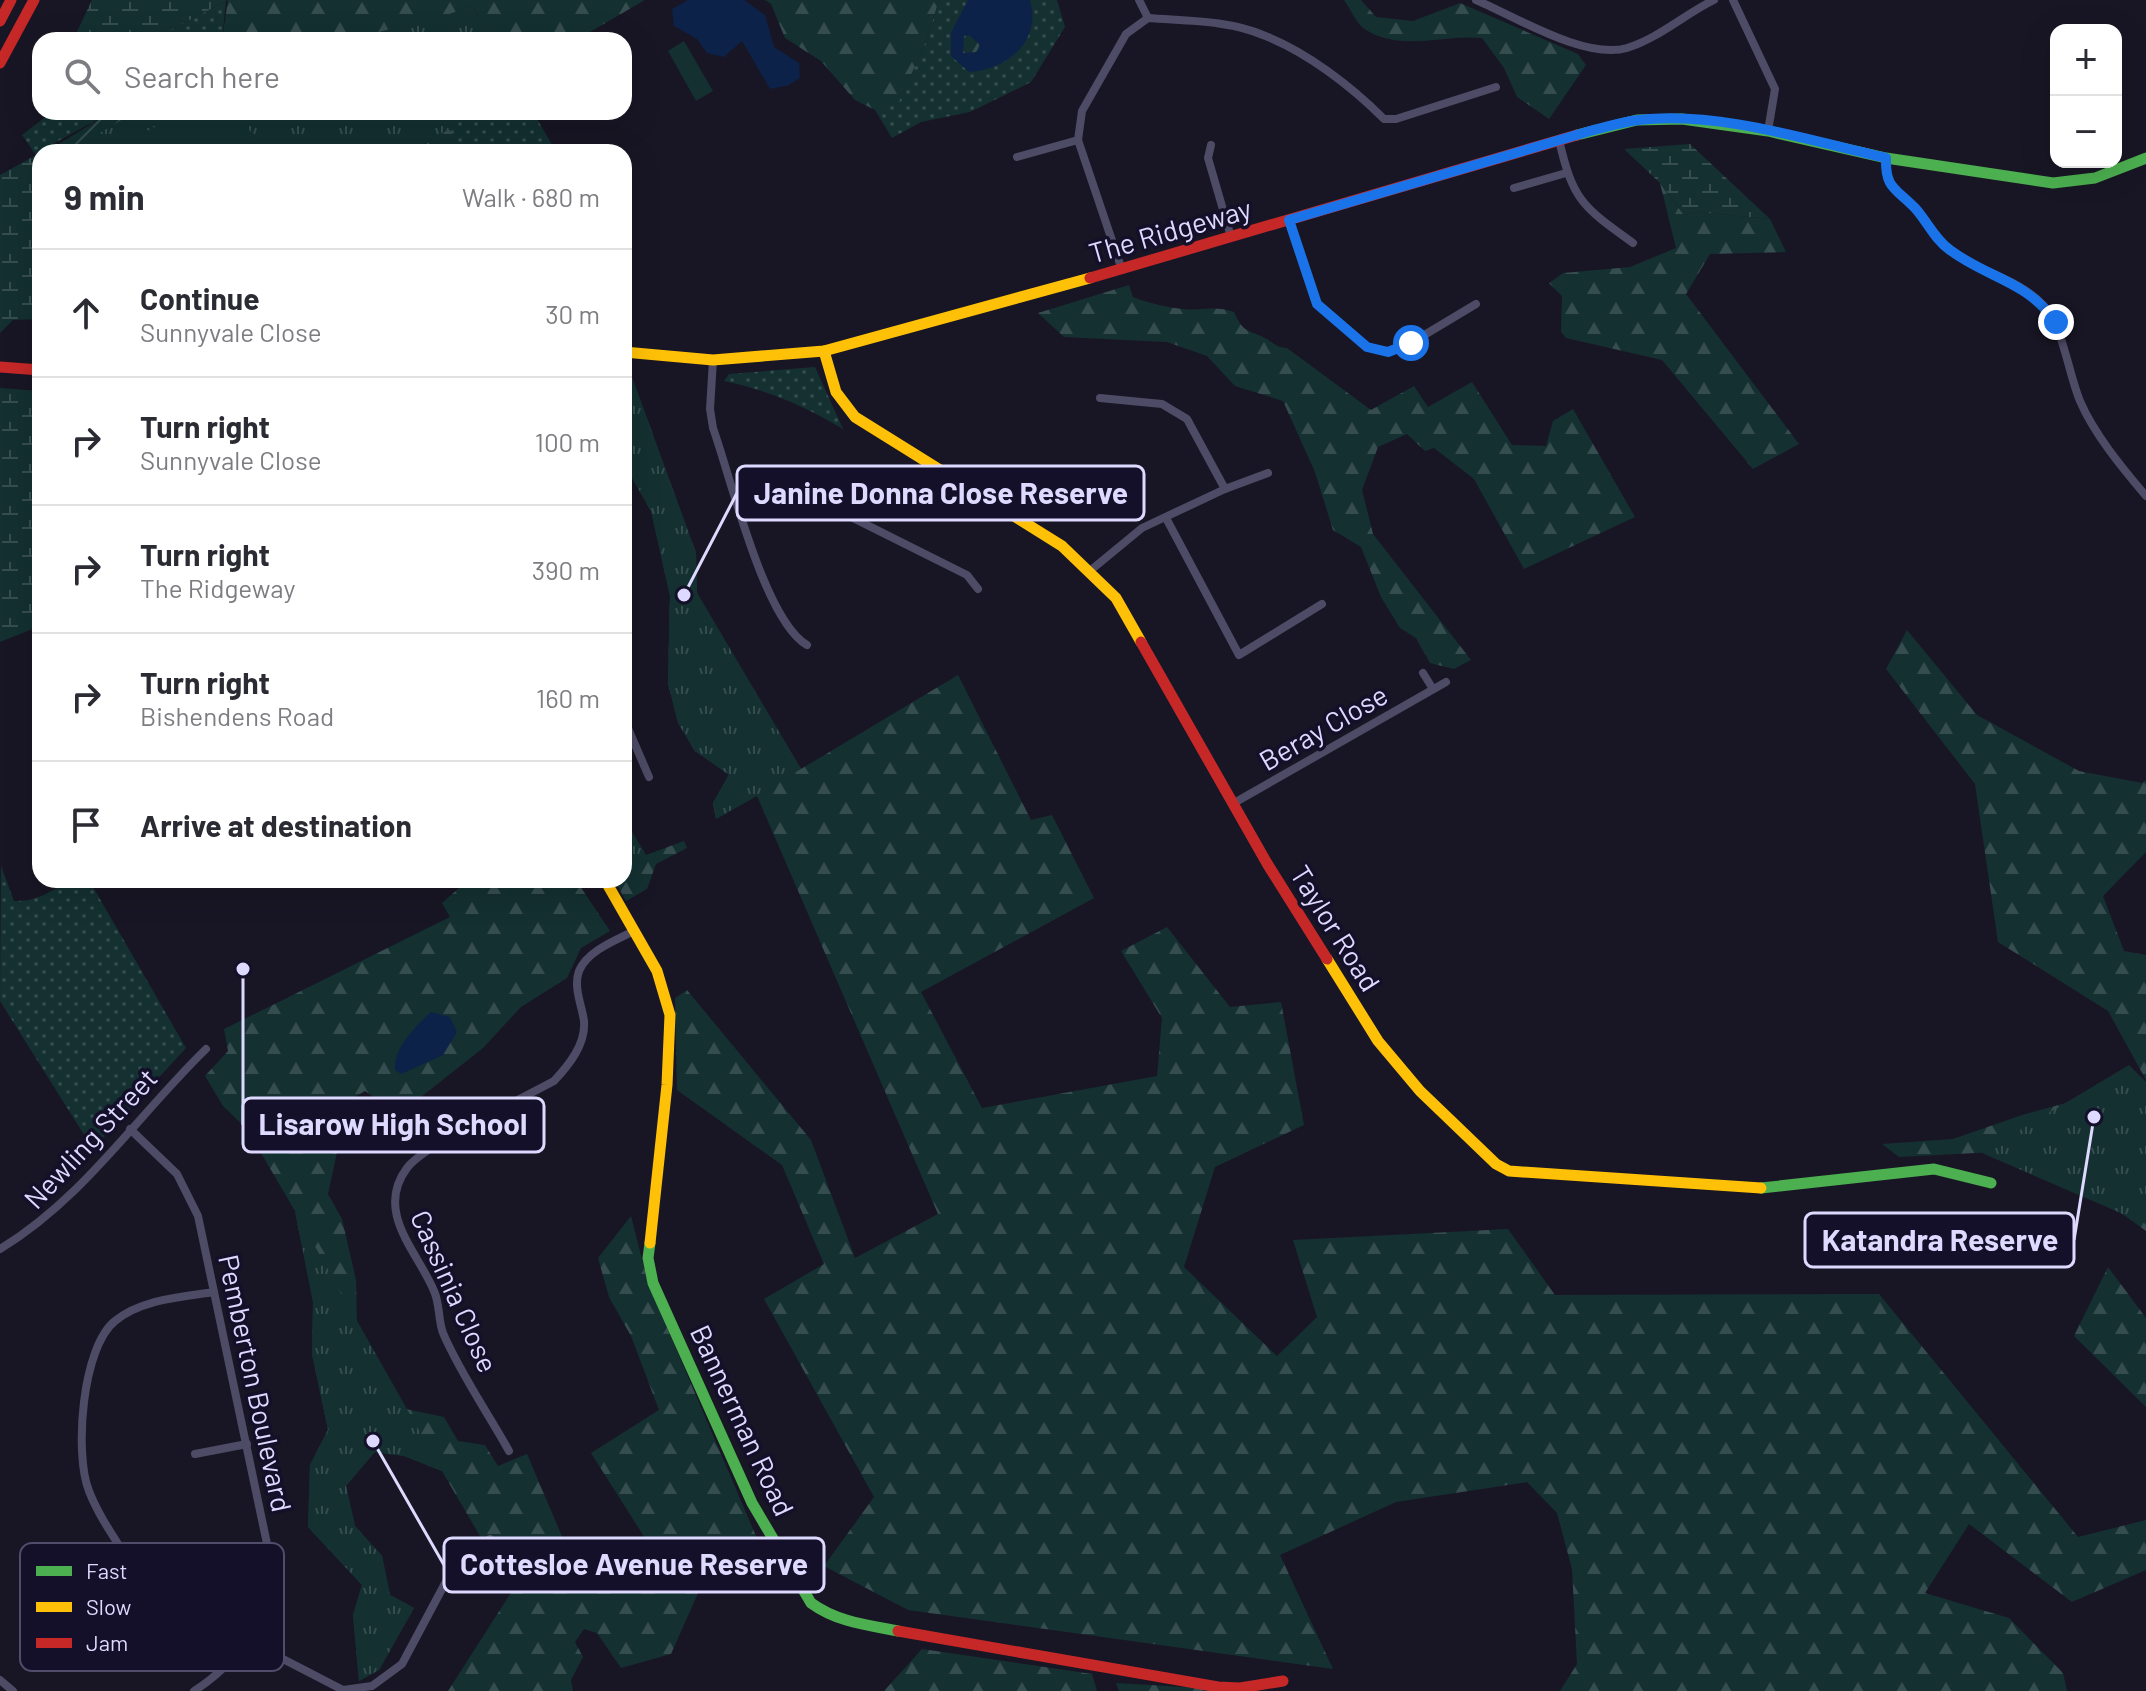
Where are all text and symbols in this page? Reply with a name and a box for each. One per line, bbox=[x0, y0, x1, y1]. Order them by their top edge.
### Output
map controls bbox=[2050, 24, 2122, 168]
button: + bbox=[2050, 24, 2122, 96]
search box bbox=[32, 32, 632, 120]
icon: search bbox=[60, 54, 104, 98]
text: Search here bbox=[124, 58, 280, 94]
button: − bbox=[2050, 96, 2122, 168]
text: 9 min bbox=[64, 176, 145, 217]
text: Walk · 680 m bbox=[462, 181, 600, 212]
street label: The Ridgeway bbox=[1085, 191, 1255, 269]
text: Continue bbox=[140, 280, 260, 316]
icon: ahead bbox=[64, 291, 108, 335]
text: 30 m bbox=[545, 298, 600, 329]
route end bbox=[2038, 304, 2074, 340]
text: Sunnyvale Close bbox=[140, 316, 322, 347]
route start bbox=[1393, 325, 1429, 361]
text: Turn right bbox=[140, 408, 270, 444]
icon: right bbox=[64, 419, 108, 463]
text: 100 m bbox=[535, 426, 600, 457]
text: Sunnyvale Close bbox=[140, 444, 322, 475]
callout: Janine Donna Close Reserve bbox=[737, 466, 1144, 520]
text: Janine Donna Close Reserve bbox=[754, 474, 1128, 510]
text: Turn right bbox=[140, 536, 270, 572]
icon: right bbox=[64, 547, 108, 591]
text: 390 m bbox=[532, 554, 600, 585]
text: The Ridgeway bbox=[140, 572, 295, 603]
text: Turn right bbox=[140, 664, 270, 700]
icon: right bbox=[64, 675, 108, 719]
street label: Beray Close bbox=[1253, 677, 1393, 777]
text: 160 m bbox=[536, 682, 600, 713]
text: Bishendens Road bbox=[140, 700, 334, 731]
icon: arrive bbox=[64, 803, 108, 847]
text: Arrive at destination bbox=[140, 807, 412, 843]
street label: Taylor Road bbox=[1284, 859, 1388, 997]
street label: Newling Street bbox=[16, 1061, 164, 1215]
callout: Lisarow High School bbox=[243, 1098, 544, 1152]
text: Lisarow High School bbox=[259, 1105, 527, 1141]
street label: Cassinia Close bbox=[404, 1205, 506, 1377]
callout: Katandra Reserve bbox=[1805, 1213, 2074, 1267]
text: Katandra Reserve bbox=[1822, 1221, 2058, 1257]
street label: Pemberton Boulevard bbox=[212, 1251, 300, 1515]
street label: Bannerman Road bbox=[684, 1319, 802, 1521]
callout: Cottesloe Avenue Reserve bbox=[444, 1538, 824, 1592]
legend bbox=[20, 1543, 284, 1671]
text: Cottesloe Avenue Reserve bbox=[460, 1545, 808, 1581]
text: Fast bbox=[86, 1557, 128, 1583]
text: Slow bbox=[86, 1593, 131, 1619]
text: Jam bbox=[86, 1629, 128, 1655]

